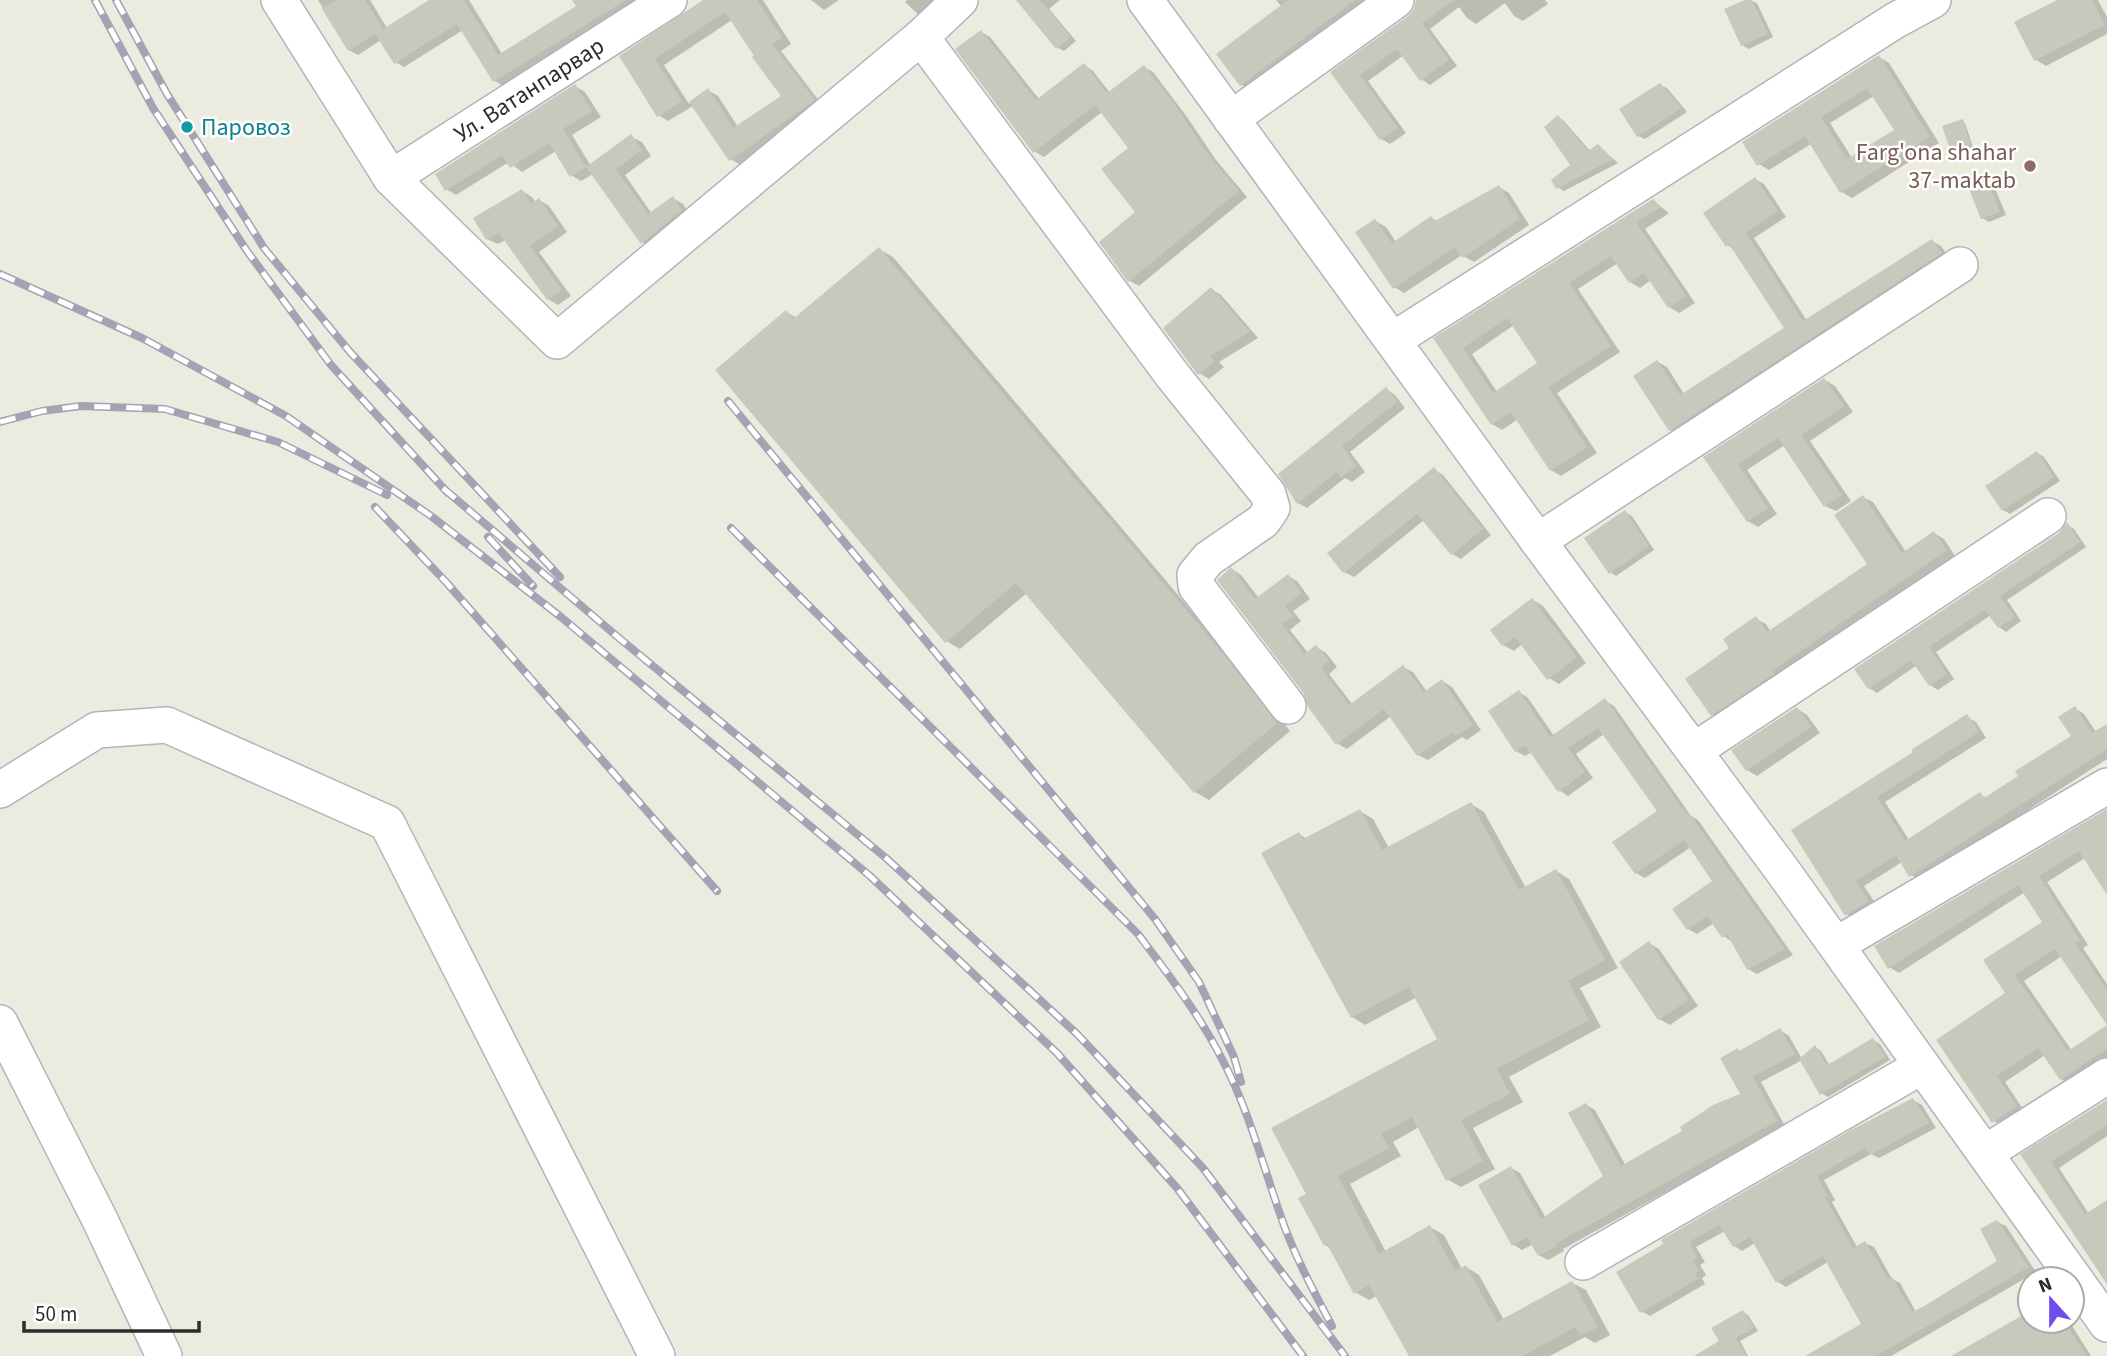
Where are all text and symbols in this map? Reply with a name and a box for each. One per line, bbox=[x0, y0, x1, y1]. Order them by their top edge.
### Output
street label: Ул. Ватанпарвар bbox=[447, 28, 611, 151]
place label: Паровоз bbox=[201, 110, 291, 145]
marker: Паровоз bbox=[179, 119, 195, 135]
place label: Farg'ona shahar 37-maktab bbox=[1856, 135, 2017, 198]
marker: Farg'ona shahar 37-maktab bbox=[2022, 158, 2038, 174]
north arrow bbox=[2016, 1265, 2086, 1335]
text: N bbox=[2035, 1271, 2056, 1300]
scale bar bbox=[24, 1290, 200, 1334]
text: 50 m bbox=[35, 1299, 77, 1329]

